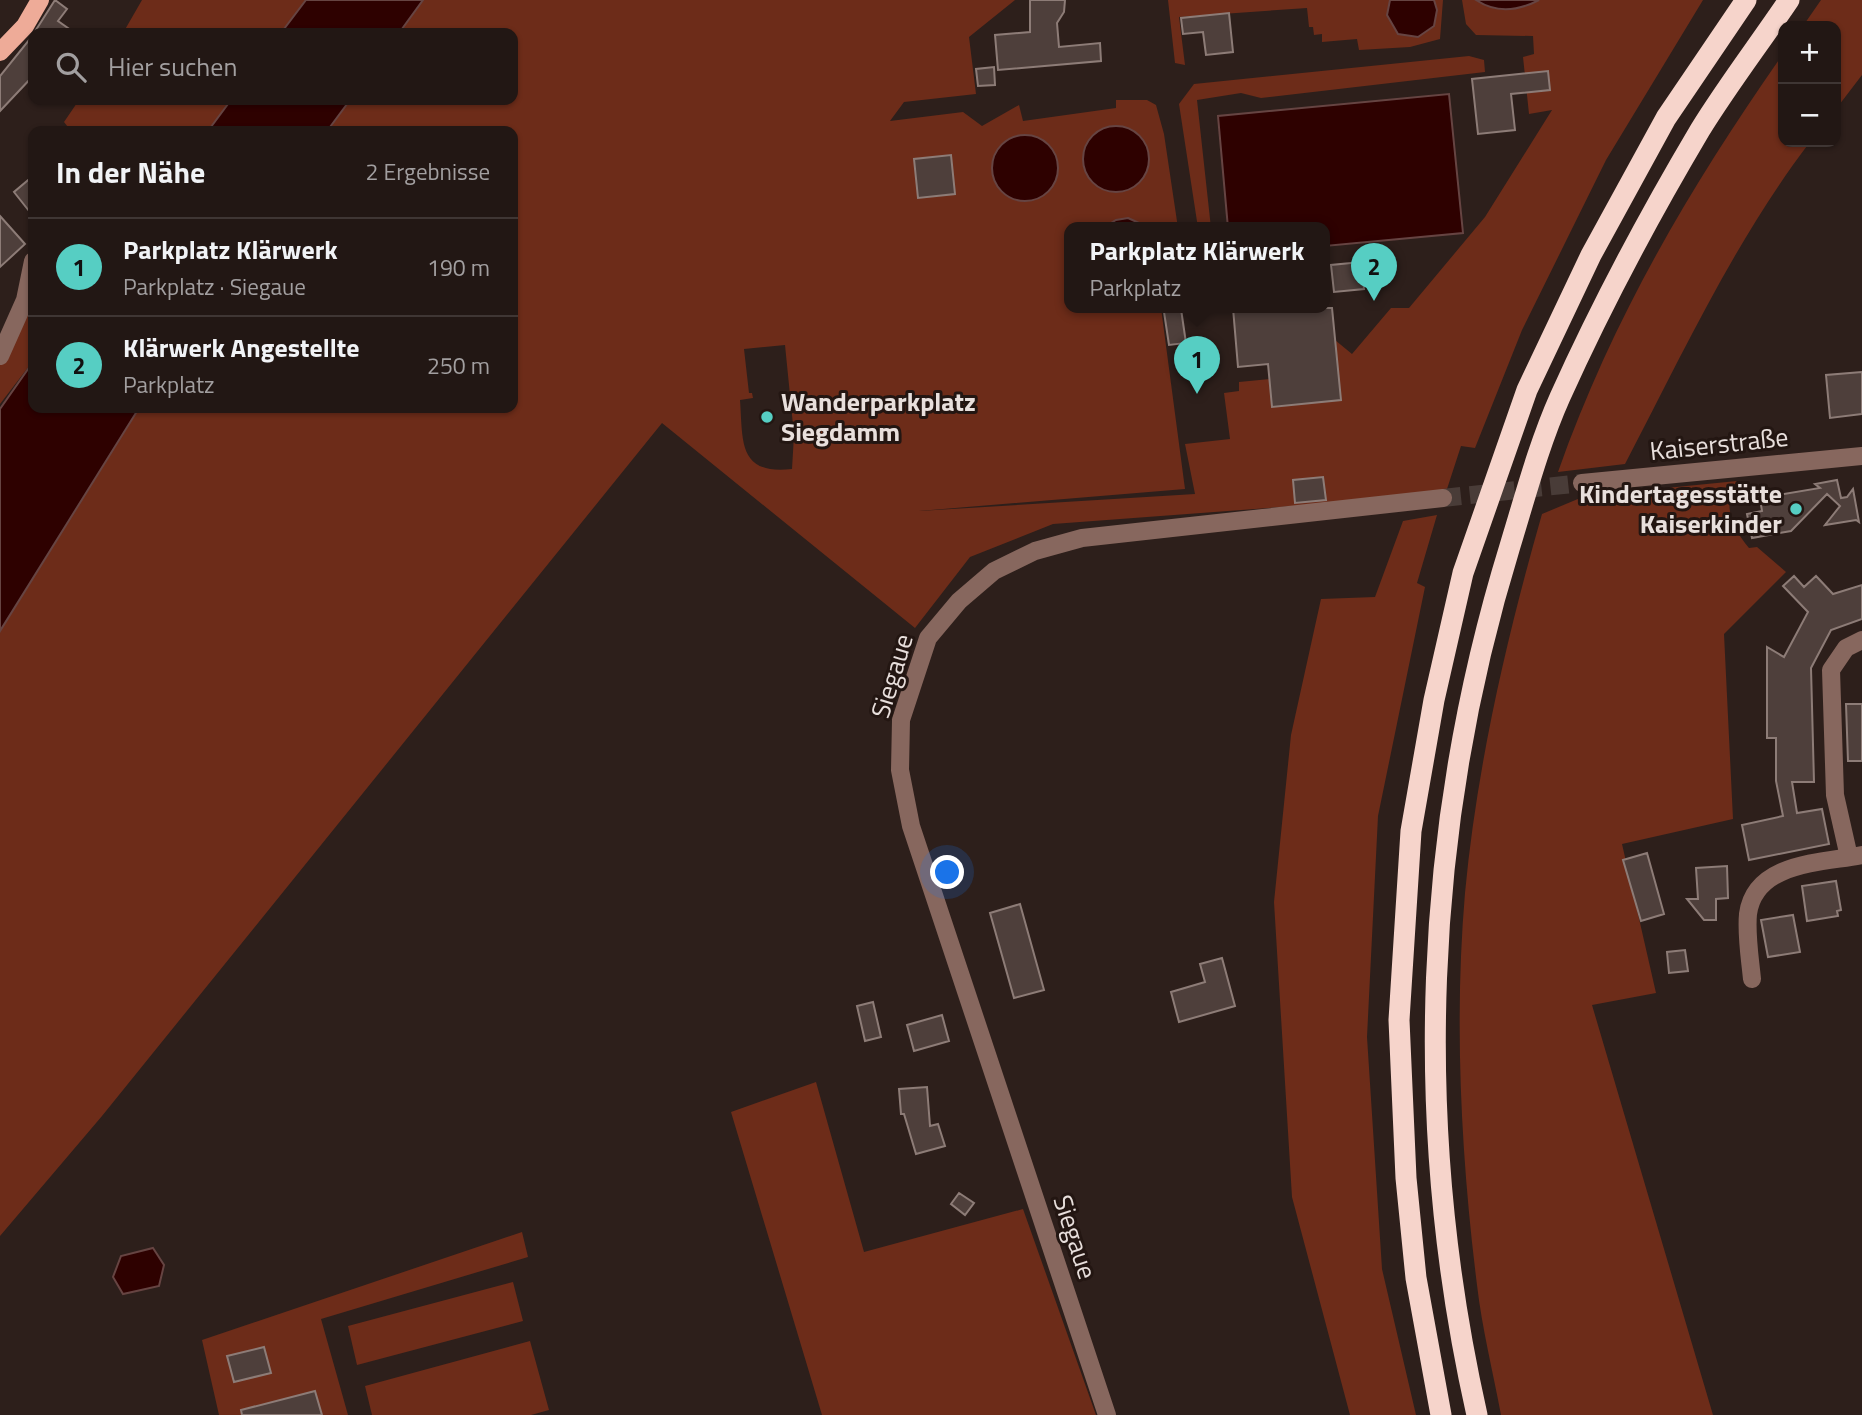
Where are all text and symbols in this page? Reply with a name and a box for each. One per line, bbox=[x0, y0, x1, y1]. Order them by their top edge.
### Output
map controls bbox=[1778, 21, 1841, 147]
button: + bbox=[1778, 21, 1841, 84]
search box bbox=[28, 28, 518, 105]
text: Hier suchen bbox=[108, 47, 237, 86]
icon: search bbox=[52, 48, 90, 86]
button: − bbox=[1778, 84, 1841, 147]
text: In der Nähe bbox=[56, 149, 205, 195]
text: 2 Ergebnisse bbox=[366, 154, 490, 189]
popup bbox=[1064, 222, 1330, 313]
text: Parkplatz Klärwerk bbox=[123, 230, 338, 269]
text: Parkplatz Klärwerk bbox=[1090, 231, 1304, 270]
pin: 2 bbox=[1351, 243, 1397, 301]
text: 1 bbox=[73, 250, 85, 285]
text: 190 m bbox=[427, 250, 490, 285]
text: Parkplatz · Siegaue bbox=[123, 269, 306, 304]
text: Parkplatz bbox=[1090, 270, 1181, 305]
text: Klärwerk Angestellte bbox=[123, 328, 359, 367]
pin: 1 bbox=[1174, 336, 1220, 394]
text: 2 bbox=[73, 348, 85, 383]
text: 250 m bbox=[427, 348, 490, 383]
text: Parkplatz bbox=[123, 367, 215, 402]
place label: Wanderparkplatz Siegdamm bbox=[781, 382, 976, 451]
marker: Wanderparkplatz Siegdamm bbox=[759, 409, 775, 425]
street label: Kaiserstraße bbox=[1648, 417, 1790, 470]
place label: Kindertagesstätte Kaiserkinder bbox=[1579, 474, 1782, 543]
marker: Kindertagesstätte Kaiserkinder bbox=[1788, 501, 1804, 517]
street label: Siegaue bbox=[860, 629, 923, 723]
your location bbox=[930, 855, 964, 889]
street label: Siegaue bbox=[1044, 1190, 1107, 1284]

